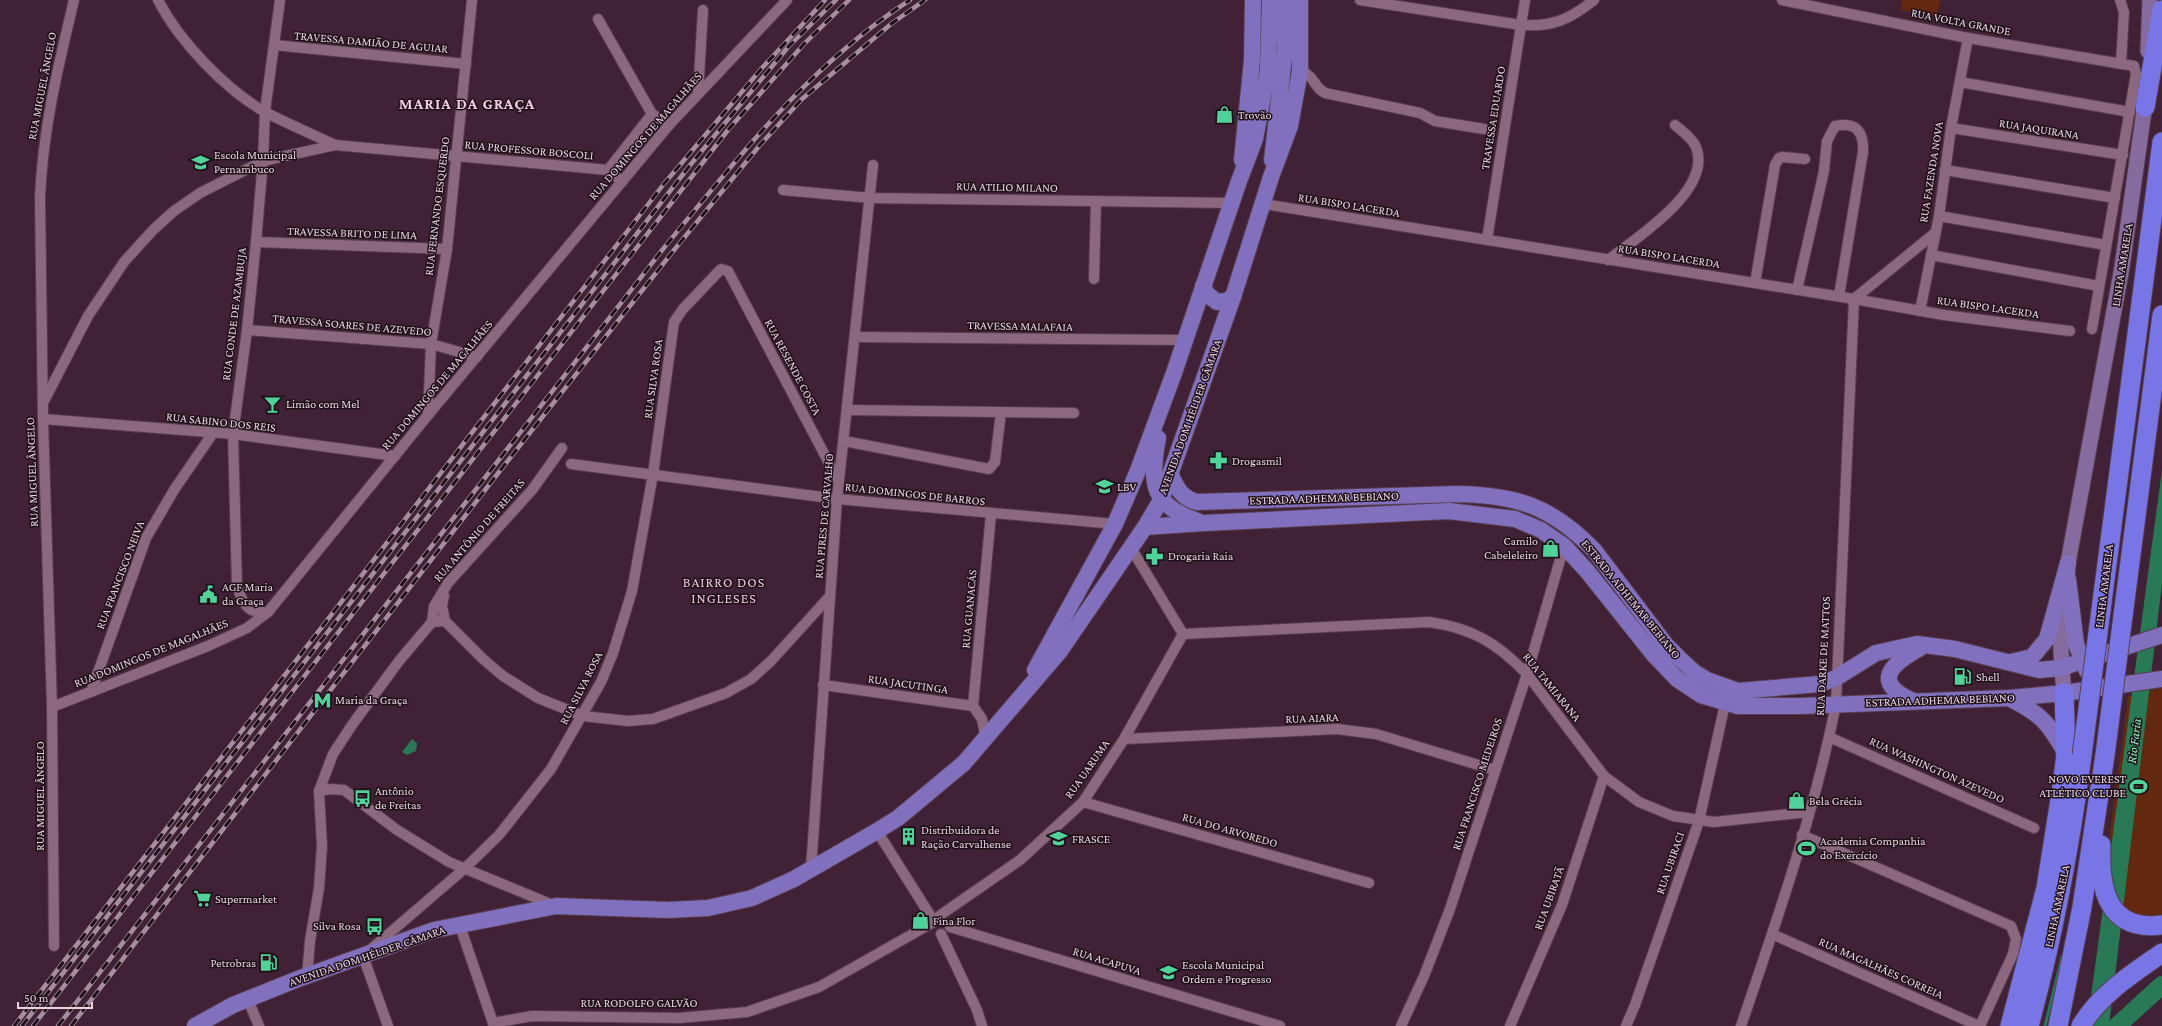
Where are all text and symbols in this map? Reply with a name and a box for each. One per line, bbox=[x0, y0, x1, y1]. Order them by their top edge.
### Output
street label: RUA VOLTA GRANDE bbox=[1910, 5, 2013, 39]
street label: TRAVESSA DAMIÃO DE AGUIAR bbox=[293, 28, 449, 56]
street label: RUA MIGUEL ÂNGELO bbox=[25, 31, 59, 141]
street label: TRAVESSA EDUARDO bbox=[1478, 65, 1508, 171]
street label: RUA DOMINGOS DE MAGALHÃES bbox=[586, 69, 705, 203]
district label: MARIA DA GRAÇA bbox=[399, 95, 535, 112]
shop icon: Trovão bbox=[1215, 105, 1235, 125]
place label: Trovão bbox=[1238, 108, 1271, 122]
street label: RUA JAQUIRANA bbox=[1998, 116, 2080, 142]
street label: RUA FAZENDA NOVA bbox=[1916, 120, 1946, 224]
street label: RUA FERNANDO ESQUERDO bbox=[422, 136, 452, 276]
street label: RUA PROFESSOR BOSCOLI bbox=[464, 137, 594, 163]
place label: Escola Municipal Pernambuco bbox=[214, 148, 296, 176]
school or university icon: Escola Municipal Pernambuco bbox=[191, 152, 211, 172]
street label: RUA ATILIO MILANO bbox=[956, 179, 1058, 195]
street label: RUA BISPO LACERDA bbox=[1297, 190, 1401, 220]
street label: LINHA AMARELA bbox=[2109, 222, 2136, 308]
street label: TRAVESSA BRITO DE LIMA bbox=[287, 224, 417, 242]
street label: RUA BISPO LACERDA bbox=[1617, 241, 1721, 271]
street label: RUA CONDE DE AZAMBUJA bbox=[219, 246, 249, 381]
street label: RUA BISPO LACERDA bbox=[1936, 293, 2040, 321]
street label: TRAVESSA SOARES DE AZEVEDO bbox=[272, 311, 432, 339]
street label: RUA DOMINGOS DE MAGALHÃES bbox=[379, 317, 496, 453]
street label: RUA RESENDE COSTA bbox=[762, 317, 824, 418]
street label: TRAVESSA MALAFAIA bbox=[967, 318, 1073, 334]
street label: AVENIDA DOM HÉLDER CÂMARA bbox=[1155, 337, 1225, 497]
street label: RUA SILVA ROSA bbox=[640, 338, 666, 420]
bar icon: Limão com Mel bbox=[263, 394, 283, 414]
place label: Limão com Mel bbox=[286, 397, 360, 411]
street label: RUA SABINO DOS REIS bbox=[165, 409, 277, 435]
street label: RUA MIGUEL ÂNGELO bbox=[23, 417, 41, 527]
pharmacy icon: Drogasmil bbox=[1209, 451, 1229, 471]
street label: RUA PIRES DE CARVALHO bbox=[812, 453, 836, 579]
place label: Drogasmil bbox=[1232, 454, 1282, 468]
street label: RUA ANTÔNIO DE FREITAS bbox=[430, 475, 528, 584]
school or university icon: LBV bbox=[1094, 477, 1114, 497]
street label: RUA DOMINGOS DE BARROS bbox=[844, 480, 986, 508]
place label: LBV bbox=[1117, 480, 1136, 494]
street label: ESTRADA ADHEMAR BEBIANO bbox=[1249, 488, 1399, 508]
street label: RUA FRANCISCO NEIVA bbox=[93, 519, 147, 631]
place label: Camilo Cabeleleiro bbox=[1484, 534, 1538, 562]
street label: ESTRADA ADHEMAR BEBIANO bbox=[1578, 536, 1684, 662]
shop icon: Camilo Cabeleleiro bbox=[1541, 538, 1561, 558]
street label: LINHA AMARELA bbox=[2092, 543, 2116, 629]
pharmacy icon: Drogaria Raia bbox=[1145, 546, 1165, 566]
place label: Drogaria Raia bbox=[1168, 549, 1234, 563]
street label: RUA GUANACÁS bbox=[959, 569, 979, 649]
district label: BAIRRO DOS INGLESES bbox=[683, 574, 765, 606]
place label: AGF Maria da Graça bbox=[222, 580, 273, 608]
public building icon: AGF Maria da Graça bbox=[199, 584, 219, 604]
street label: RUA DARKE DE MATTOS bbox=[1813, 595, 1833, 716]
street label: RUA DOMINGOS DE MAGALHÃES bbox=[72, 615, 230, 690]
street label: RUA SILVA ROSA bbox=[557, 649, 606, 727]
street label: RUA TAMIARANA bbox=[1520, 650, 1584, 724]
fuel station icon: Shell bbox=[1953, 667, 1973, 687]
place label: Shell bbox=[1976, 670, 2000, 684]
street label: RUA JACUTINGA bbox=[867, 671, 949, 697]
metro station icon: Maria da Graça bbox=[312, 690, 332, 710]
street label: ESTRADA ADHEMAR BEBIANO bbox=[1865, 690, 2015, 710]
place label: Maria da Graça bbox=[335, 693, 408, 707]
street label: RUA AIARA bbox=[1285, 710, 1339, 726]
street label: RUA FRANCISCO MEDEIROS bbox=[1449, 716, 1505, 852]
water label: Rio Faria bbox=[2124, 718, 2144, 764]
street label: RUA WASHINGTON AZEVEDO bbox=[1867, 734, 2007, 806]
street label: RUA UARUMA bbox=[1062, 737, 1113, 801]
street label: RUA MIGUEL ÂNGELO bbox=[33, 741, 47, 851]
place label: NOVO EVEREST ATLÉTICO CLUBE bbox=[2039, 772, 2126, 800]
sports icon: NOVO EVEREST ATLÉTICO CLUBE bbox=[2129, 776, 2149, 796]
place label: Antônio de Freitas bbox=[375, 784, 422, 812]
bus stop icon: Antônio de Freitas bbox=[352, 788, 372, 808]
shop icon: Bela Grécia bbox=[1786, 791, 1806, 811]
place label: Bela Grécia bbox=[1809, 794, 1863, 808]
street label: RUA DO ARVOREDO bbox=[1181, 810, 1279, 850]
place label: Distribuidora de Ração Carvalhense bbox=[921, 823, 1011, 851]
building icon: Distribuidora de Ração Carvalhense bbox=[898, 827, 918, 847]
school or university icon: FRASCE bbox=[1049, 829, 1069, 849]
street label: RUA UBIRACI bbox=[1653, 830, 1687, 896]
place label: FRASCE bbox=[1072, 832, 1111, 846]
place label: Academia Companhia do Exercício bbox=[1820, 834, 1926, 862]
sports icon: Academia Companhia do Exercício bbox=[1797, 838, 1817, 858]
street label: LINHA AMARELA bbox=[2041, 863, 2073, 949]
street label: RUA UBIRATÃ bbox=[1531, 864, 1567, 932]
supermarket icon: Supermarket bbox=[192, 889, 212, 909]
place label: Supermarket bbox=[215, 892, 278, 906]
shop icon: Fina Flor bbox=[910, 911, 930, 931]
place label: Fina Flor bbox=[933, 914, 976, 928]
bus stop icon: Silva Rosa bbox=[364, 916, 384, 936]
place label: Silva Rosa bbox=[313, 919, 361, 933]
street label: AVENIDA DOM HÉLDER CÂMARA bbox=[287, 923, 447, 989]
street label: RUA MAGALHÃES CORREIA bbox=[1817, 934, 1946, 1002]
street label: RUA ACAPUVA bbox=[1071, 944, 1143, 978]
fuel station icon: Petrobras bbox=[259, 953, 279, 973]
place label: Petrobras bbox=[211, 956, 256, 970]
place label: Escola Municipal Ordem e Progresso bbox=[1182, 958, 1272, 986]
school or university icon: Escola Municipal Ordem e Progresso bbox=[1159, 962, 1179, 982]
scale bar bbox=[18, 984, 92, 1010]
text: 50 m bbox=[24, 991, 49, 1005]
street label: RUA RODOLFO GALVÃO bbox=[581, 996, 697, 1010]

